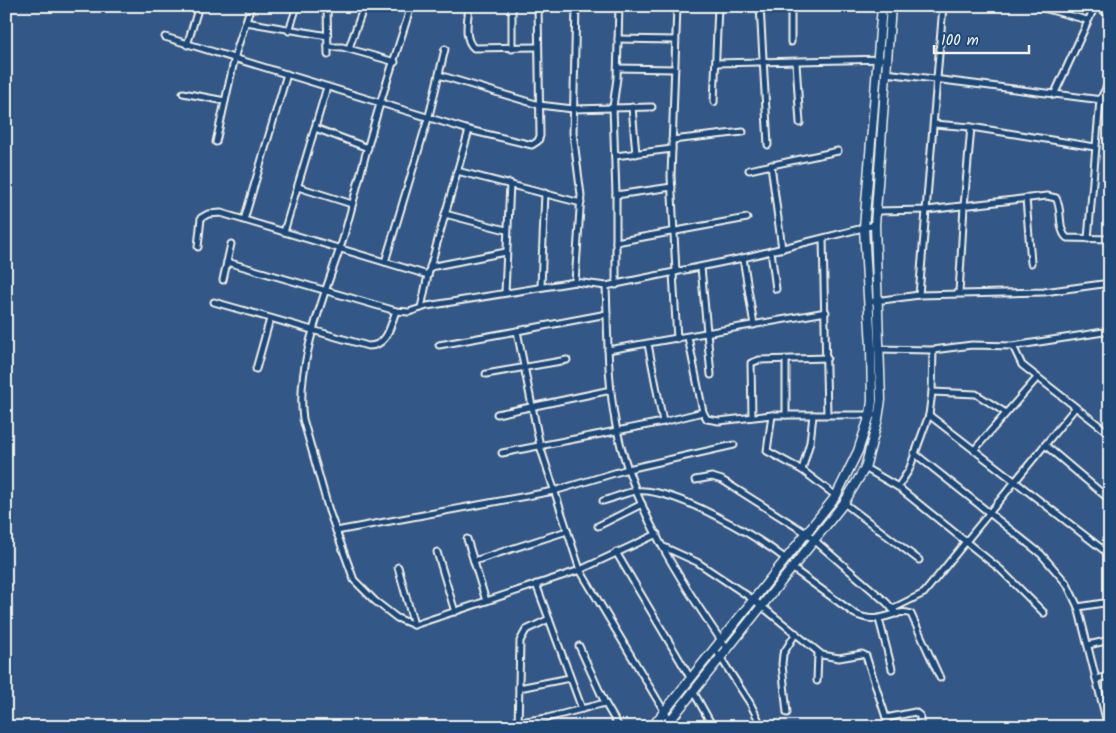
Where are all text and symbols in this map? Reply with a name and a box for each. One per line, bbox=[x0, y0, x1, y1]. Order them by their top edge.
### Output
scale bar bbox=[934, 22, 1028, 54]
text: 100 m bbox=[941, 29, 979, 53]

